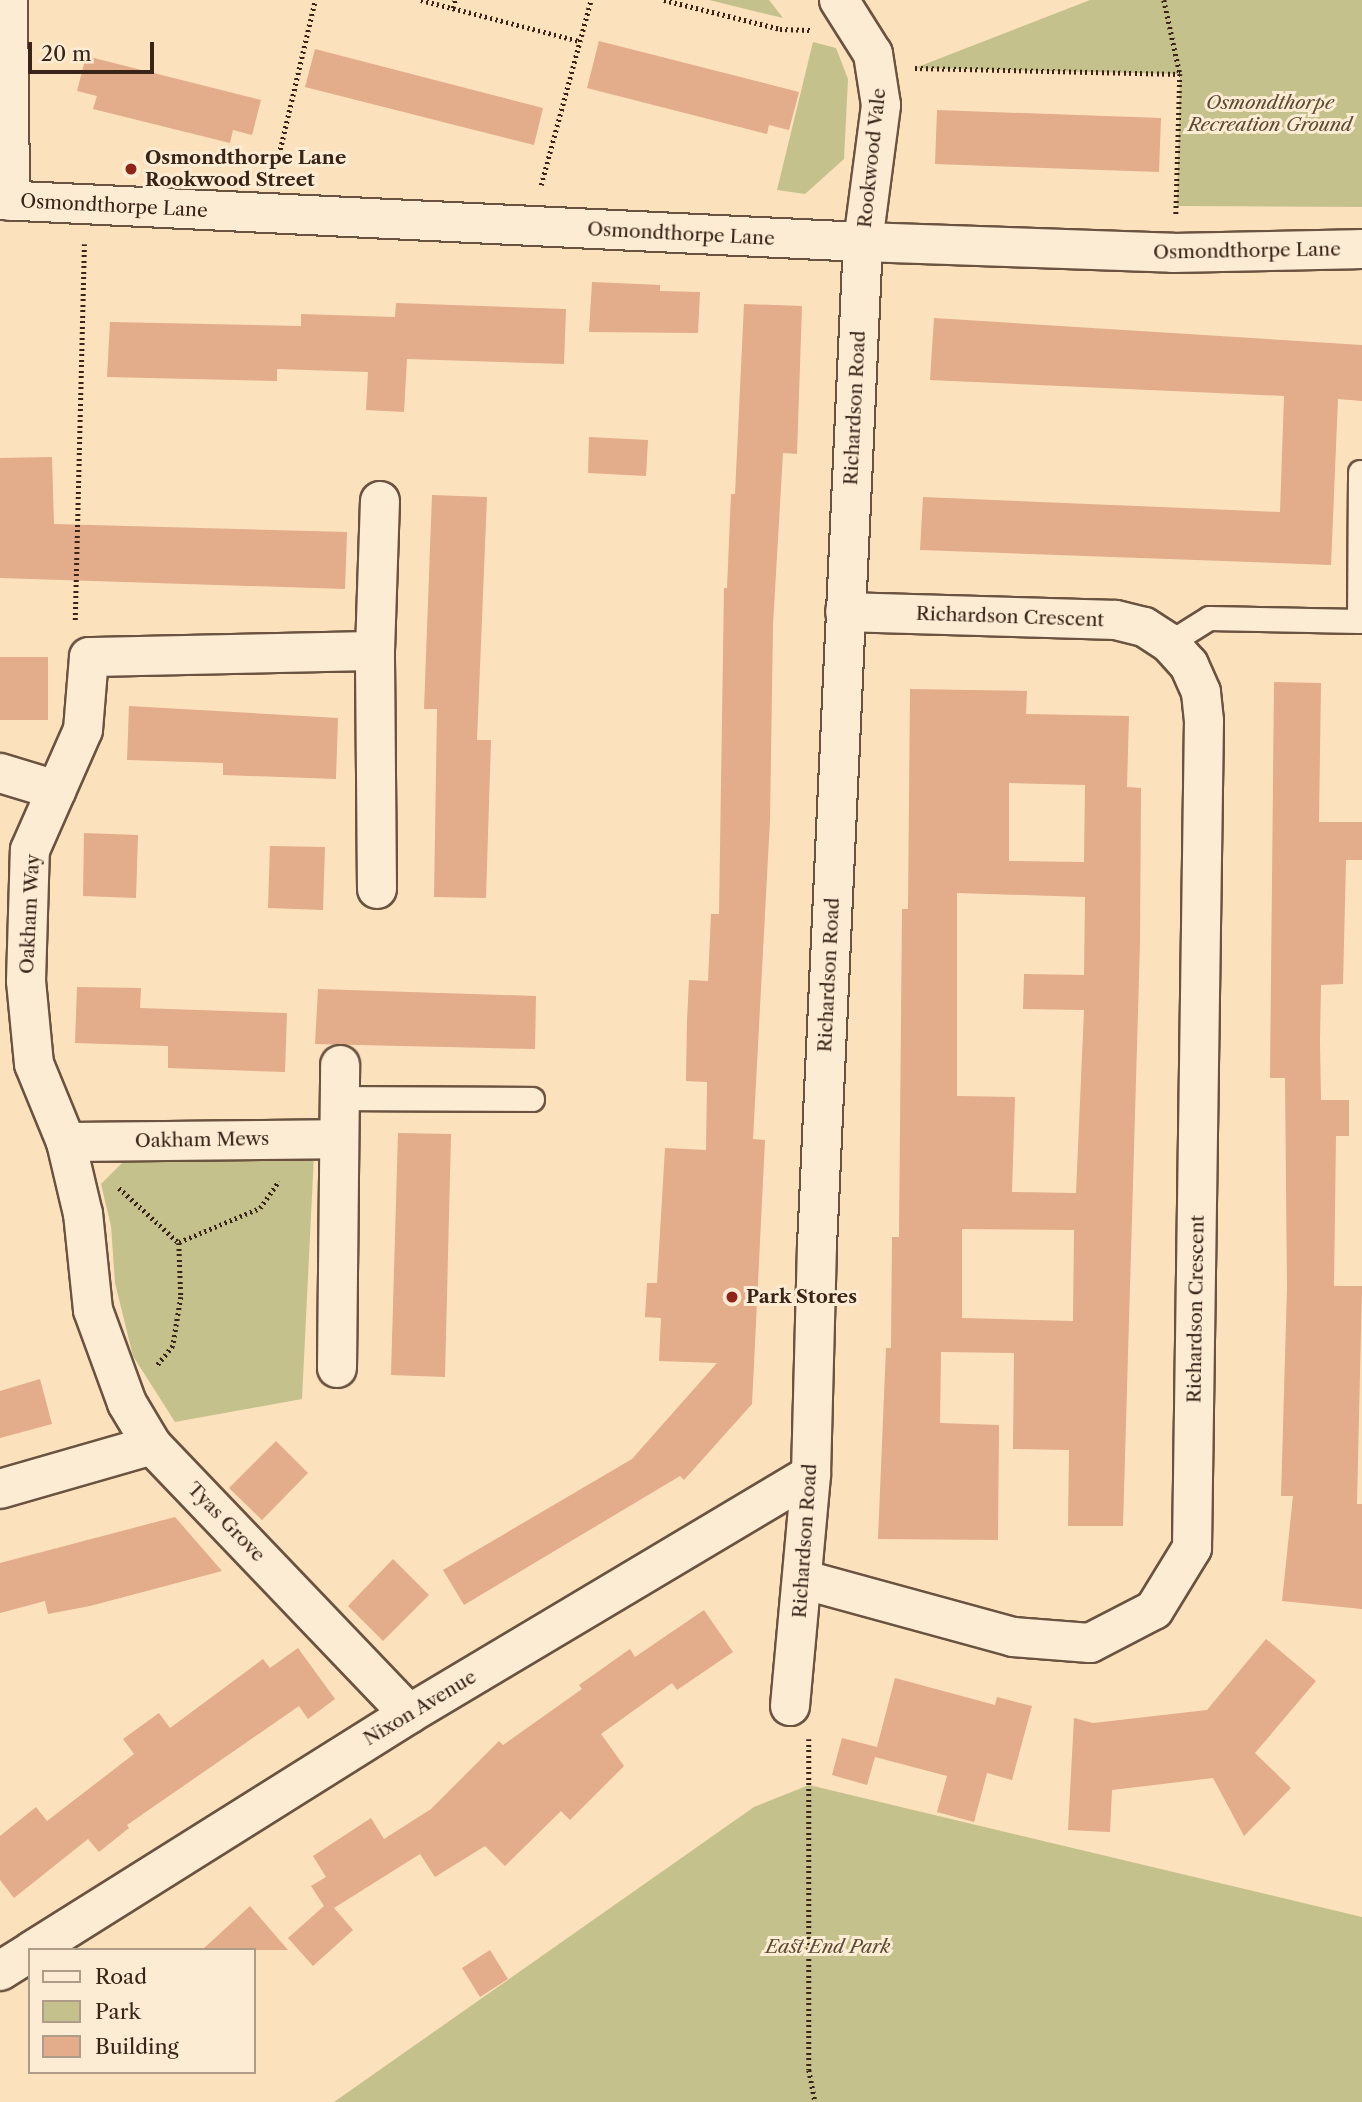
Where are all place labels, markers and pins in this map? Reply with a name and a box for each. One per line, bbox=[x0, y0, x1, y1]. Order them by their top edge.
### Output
place label: Osmondthorpe Lane Rookwood Street bbox=[145, 147, 346, 191]
marker: Osmondthorpe Lane Rookwood Street bbox=[123, 161, 139, 177]
place label: Park Stores bbox=[746, 1286, 857, 1308]
marker: Park Stores bbox=[724, 1289, 740, 1305]

